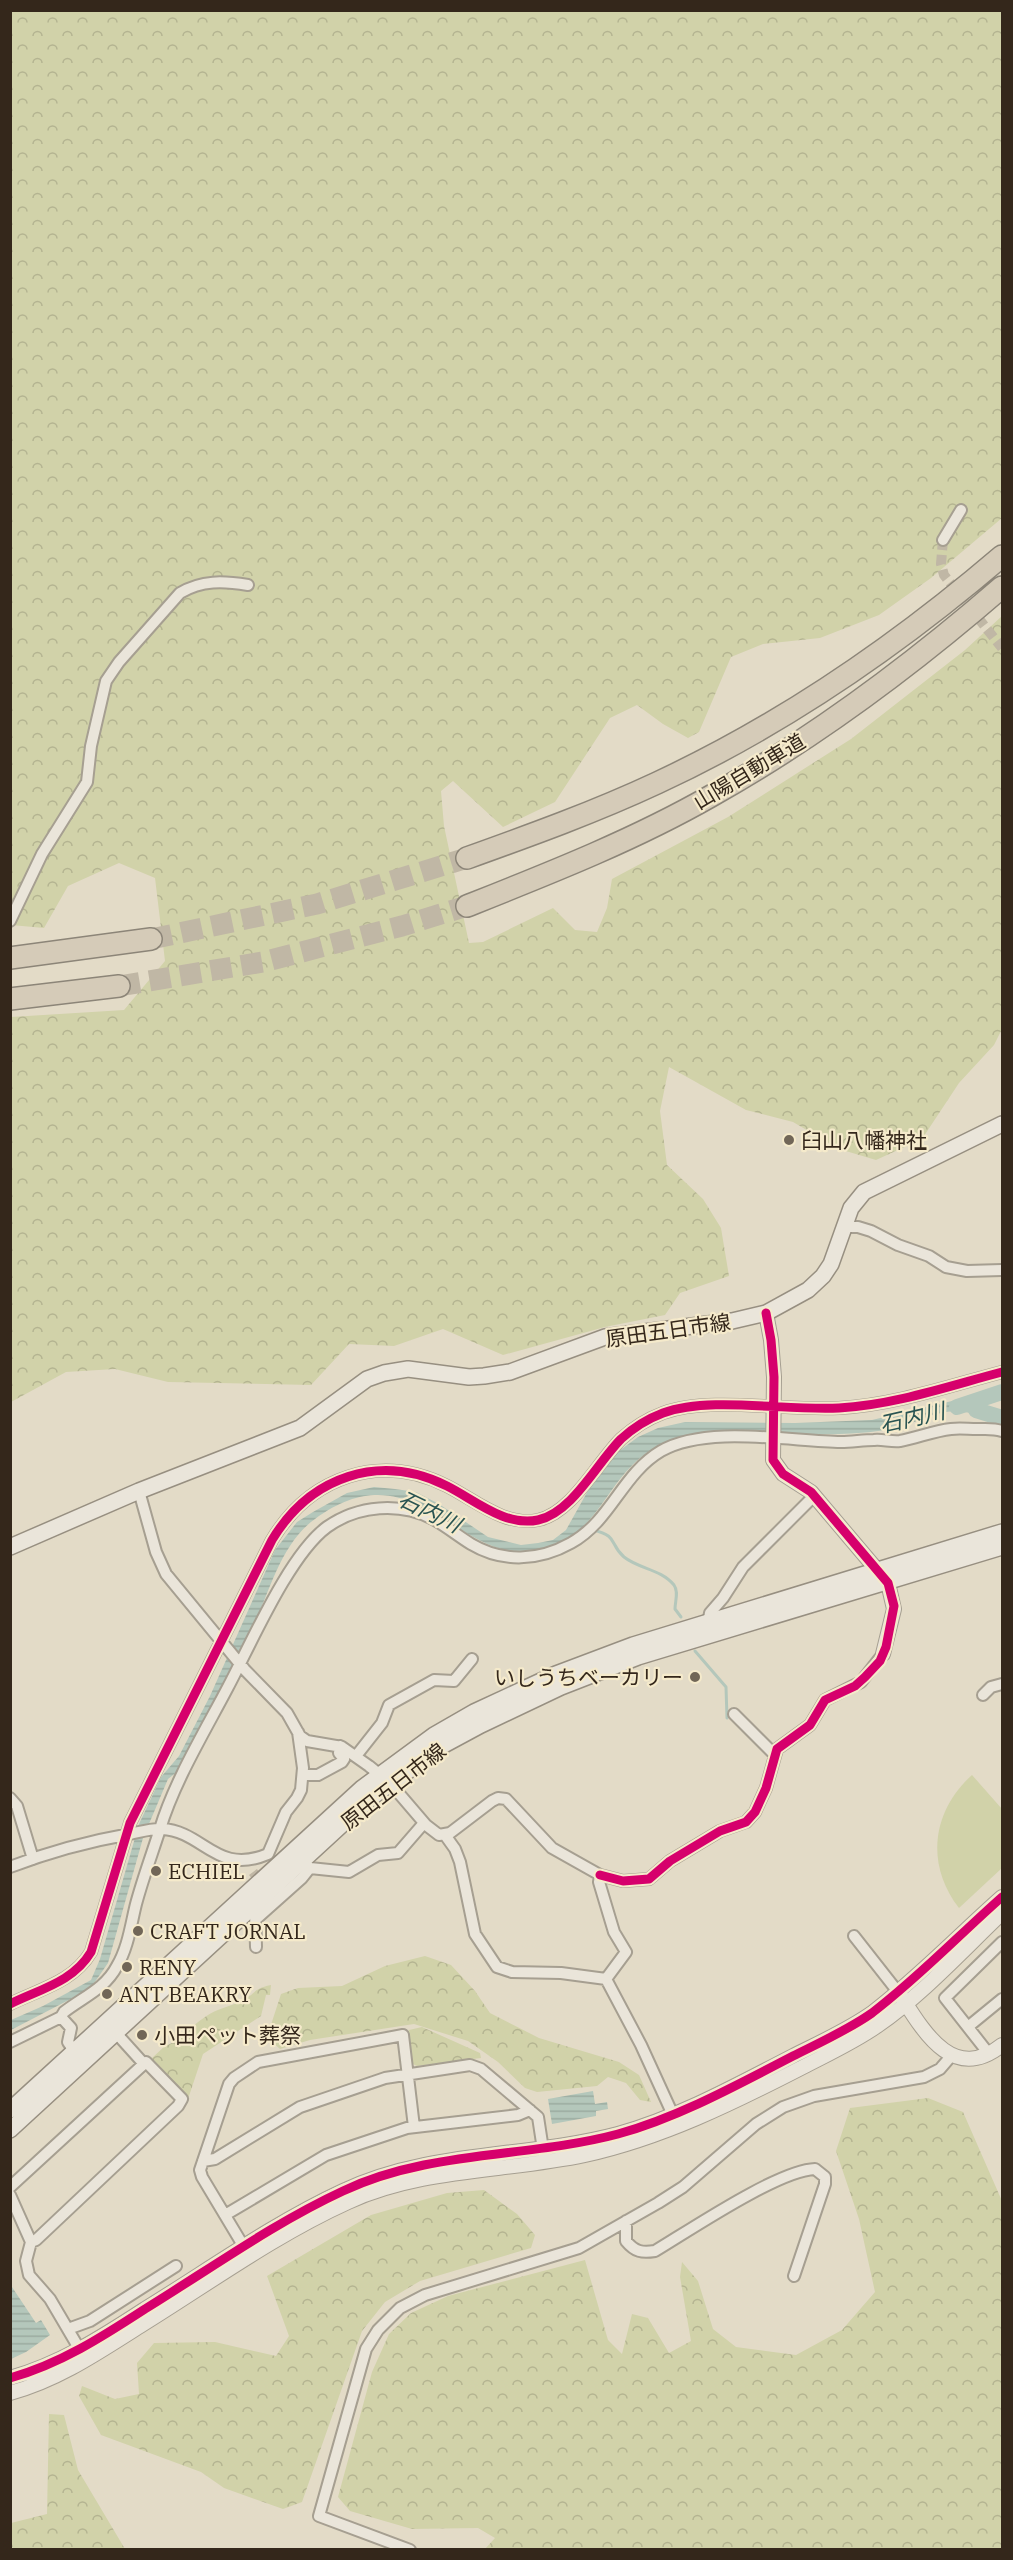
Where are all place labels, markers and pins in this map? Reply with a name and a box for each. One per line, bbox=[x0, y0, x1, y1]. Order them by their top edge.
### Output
place label: 臼山八幡神社 bbox=[801, 1126, 927, 1154]
marker: 臼山八幡神社 bbox=[782, 1133, 796, 1147]
place label: いしうちベーカリー bbox=[494, 1663, 683, 1691]
marker: いしうちベーカリー bbox=[688, 1670, 702, 1684]
place label: ECHIEL bbox=[168, 1857, 245, 1885]
marker: ECHIEL bbox=[149, 1864, 163, 1878]
place label: CRAFT JORNAL bbox=[150, 1917, 306, 1945]
marker: CRAFT JORNAL bbox=[131, 1924, 145, 1938]
place label: RENY bbox=[139, 1953, 196, 1981]
marker: RENY bbox=[120, 1960, 134, 1974]
place label: ANT BEAKRY bbox=[119, 1980, 252, 2008]
marker: ANT BEAKRY bbox=[100, 1987, 114, 2001]
place label: 小田ペット葬祭 bbox=[154, 2021, 301, 2049]
marker: 小田ペット葬祭 bbox=[135, 2028, 149, 2042]

